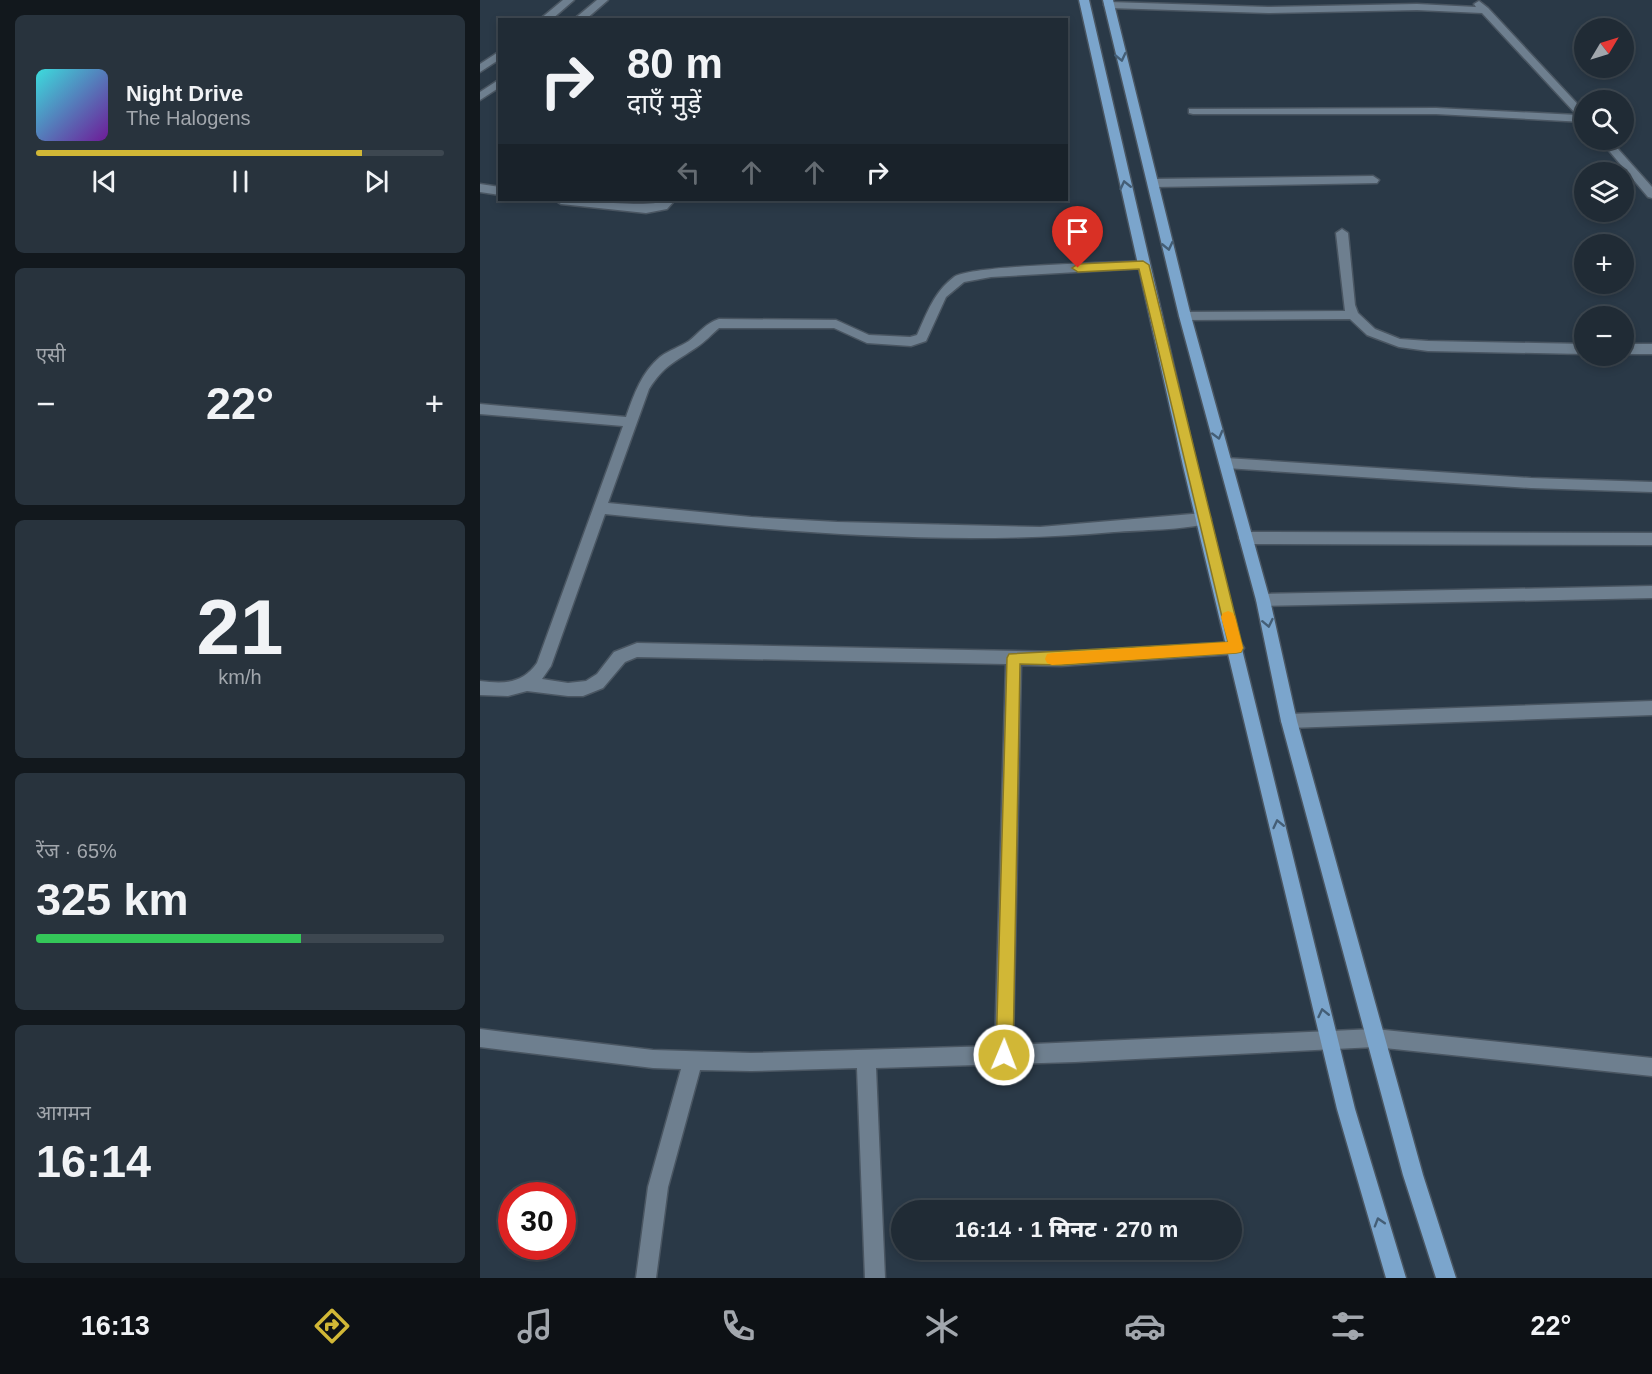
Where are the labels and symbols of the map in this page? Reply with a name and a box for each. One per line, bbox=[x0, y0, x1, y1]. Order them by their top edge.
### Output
north arrow bbox=[1574, 18, 1634, 78]
one-way arrow bbox=[1114, 52, 1127, 62]
one-way arrow bbox=[1119, 180, 1132, 190]
pin bbox=[1052, 206, 1103, 268]
one-way arrow bbox=[1161, 241, 1174, 251]
one-way arrow bbox=[1211, 429, 1223, 440]
one-way arrow bbox=[1261, 618, 1274, 628]
one-way arrow bbox=[1272, 819, 1285, 829]
one-way arrow bbox=[1318, 1009, 1331, 1019]
position arrow bbox=[972, 1023, 1036, 1087]
speed limit sign: 30 bbox=[498, 1182, 576, 1260]
one-way arrow bbox=[1374, 1217, 1386, 1228]

